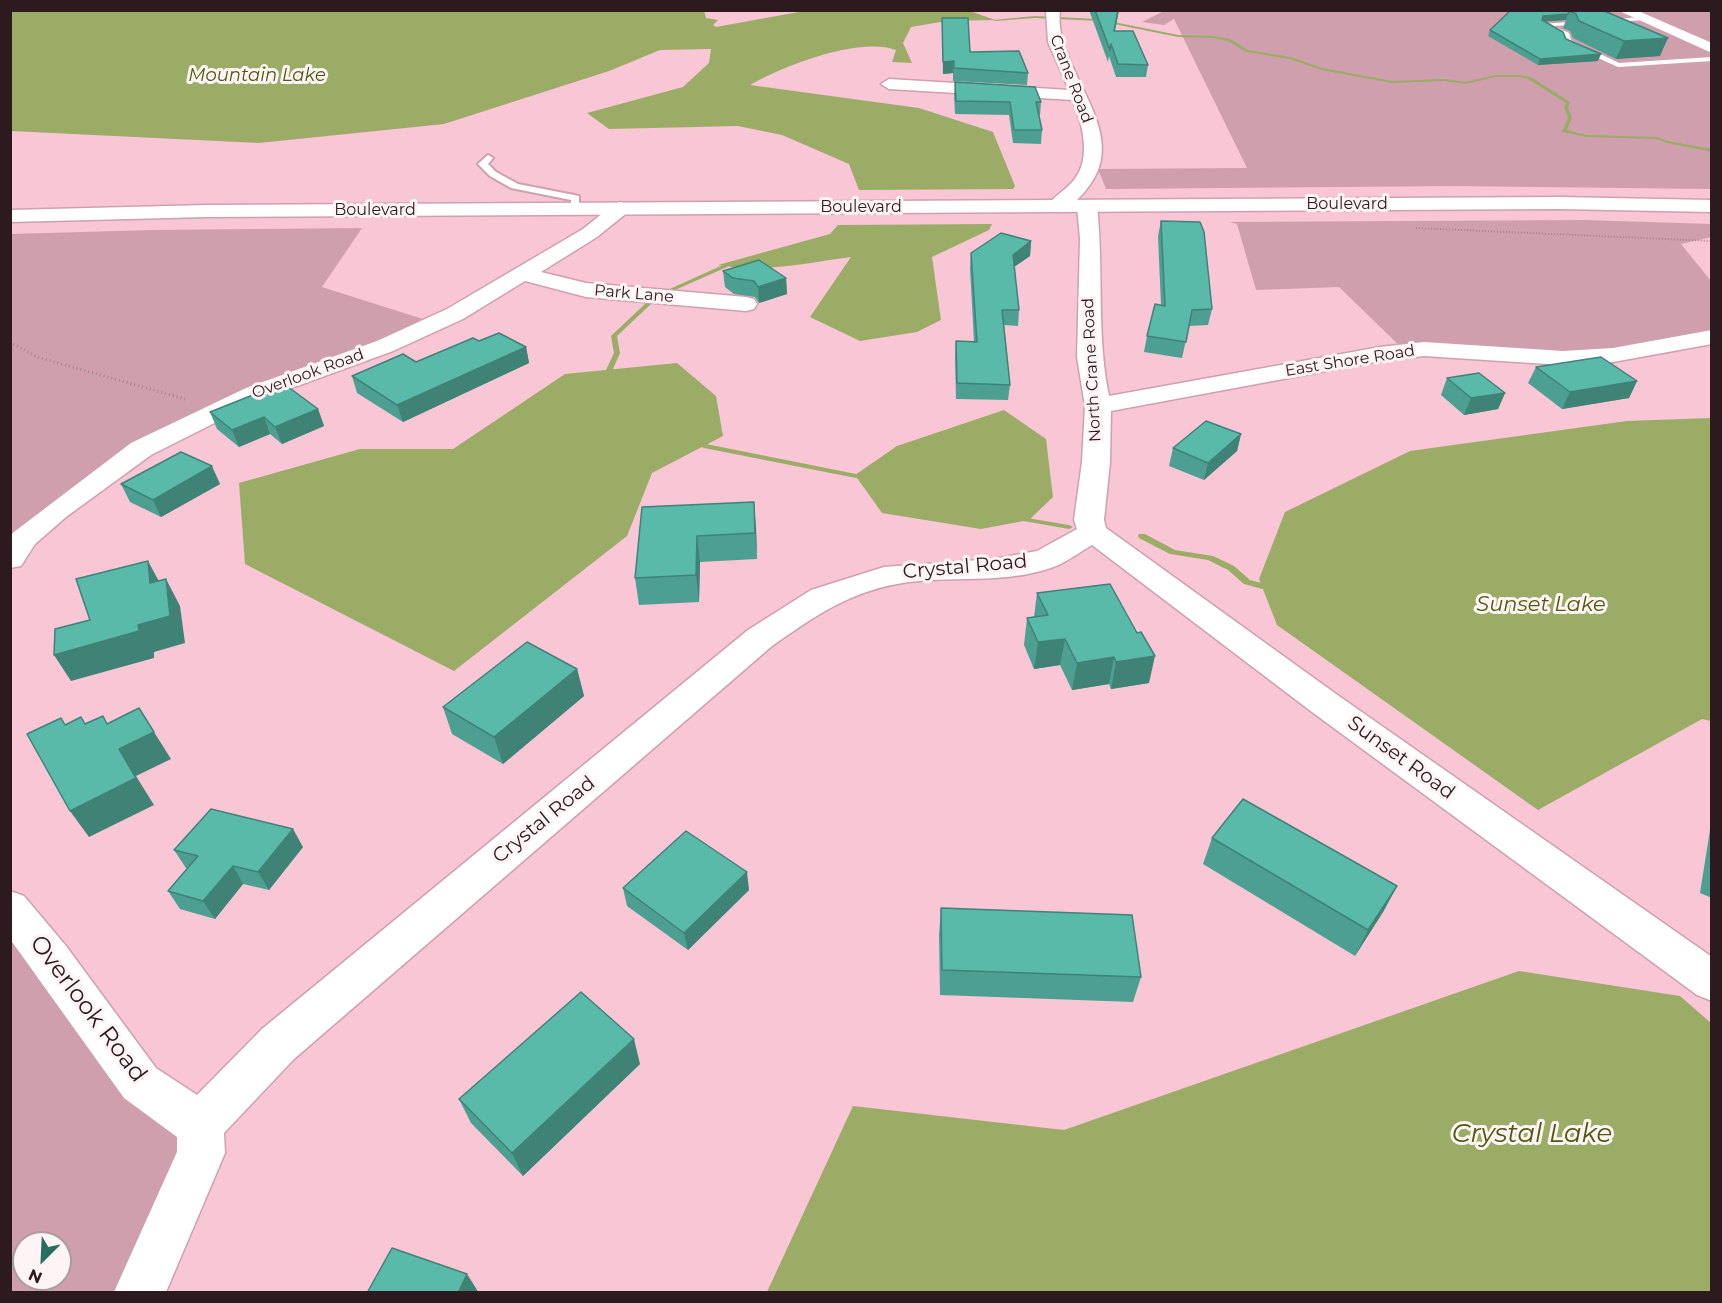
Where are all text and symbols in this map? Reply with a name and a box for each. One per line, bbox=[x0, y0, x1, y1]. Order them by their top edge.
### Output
street label: Crane Road bbox=[1045, 32, 1097, 126]
water label: Mountain Lake bbox=[188, 65, 326, 87]
street label: Boulevard bbox=[1306, 194, 1388, 214]
street label: Boulevard bbox=[820, 197, 902, 217]
street label: Boulevard bbox=[334, 200, 416, 220]
street label: Park Lane bbox=[593, 281, 675, 307]
street label: North Crane Road bbox=[1079, 297, 1105, 443]
street label: East Shore Road bbox=[1284, 341, 1416, 381]
street label: Overlook Road bbox=[249, 345, 367, 403]
street label: Crystal Road bbox=[902, 550, 1028, 584]
water label: Sunset Lake bbox=[1476, 592, 1606, 618]
street label: Sunset Road bbox=[1343, 711, 1459, 805]
street label: Crystal Road bbox=[488, 771, 600, 869]
street label: Overlook Road bbox=[23, 930, 153, 1088]
water label: Crystal Lake bbox=[1452, 1118, 1612, 1150]
north arrow bbox=[12, 1231, 72, 1291]
text: N bbox=[26, 1265, 45, 1287]

